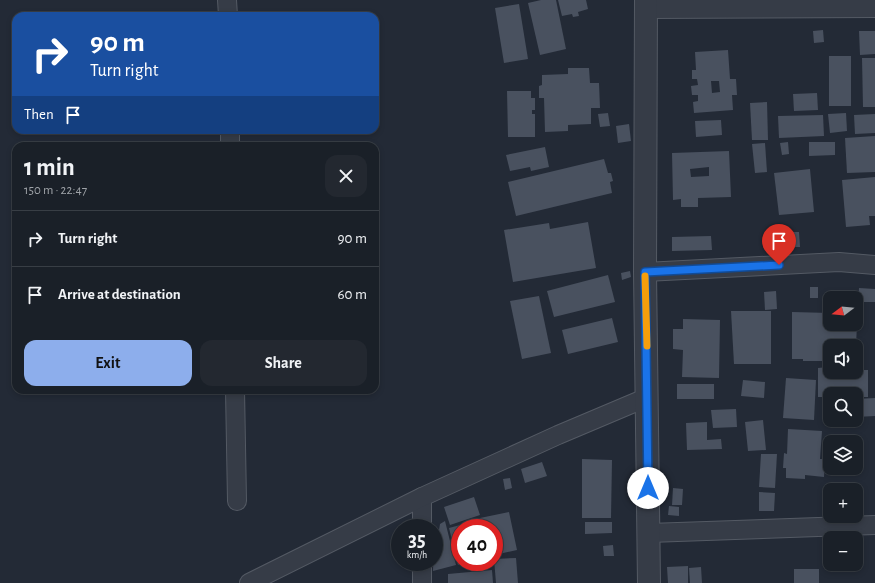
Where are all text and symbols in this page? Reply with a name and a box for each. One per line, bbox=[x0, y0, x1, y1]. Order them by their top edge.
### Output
icon: right bbox=[24, 28, 76, 80]
text: 90 m bbox=[90, 29, 145, 57]
text: Turn right bbox=[90, 62, 159, 80]
icon: arrive bbox=[62, 104, 84, 126]
text: Then bbox=[24, 107, 54, 122]
button: close bbox=[325, 155, 367, 197]
text: 1 min bbox=[24, 156, 75, 180]
text: 150 m · 22:47 bbox=[24, 184, 87, 197]
pin bbox=[762, 224, 796, 265]
icon: right bbox=[24, 228, 46, 250]
icon: arrive bbox=[768, 230, 790, 252]
text: Turn right bbox=[58, 231, 117, 246]
text: 90 m bbox=[338, 231, 367, 246]
icon: arrive bbox=[24, 284, 46, 306]
text: Arrive at destination bbox=[58, 287, 181, 302]
text: 60 m bbox=[338, 287, 367, 302]
north arrow bbox=[823, 291, 863, 331]
map controls bbox=[823, 291, 863, 571]
button: sound bbox=[823, 339, 863, 379]
button: Exit bbox=[24, 340, 192, 386]
button: Share bbox=[200, 340, 367, 386]
button: search bbox=[823, 387, 863, 427]
button: layers bbox=[823, 435, 863, 475]
position arrow bbox=[627, 467, 669, 509]
button: + bbox=[823, 483, 863, 523]
speed limit sign: 40 bbox=[451, 519, 503, 571]
text: 35 bbox=[408, 530, 426, 550]
button: − bbox=[823, 531, 863, 571]
text: km/h bbox=[407, 550, 427, 560]

